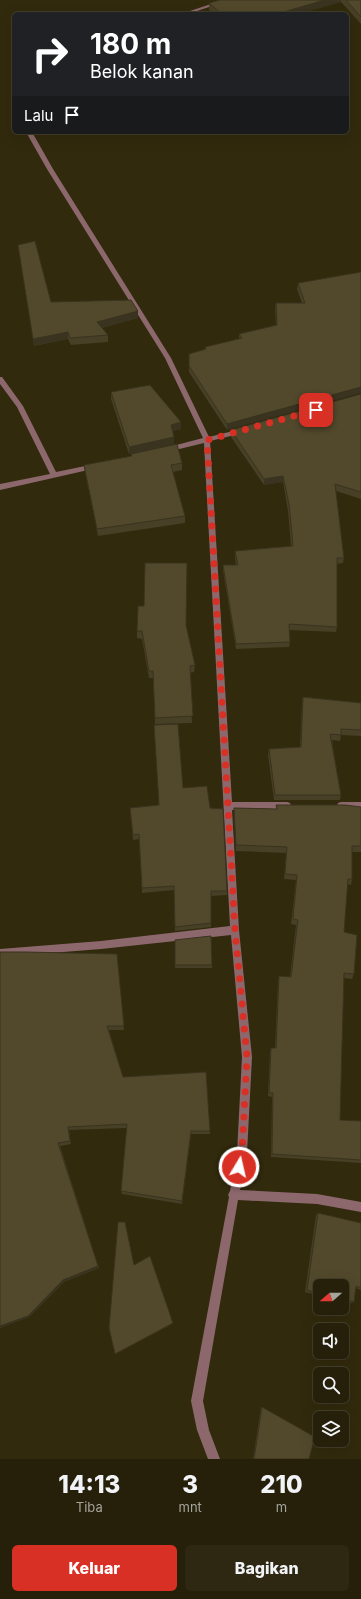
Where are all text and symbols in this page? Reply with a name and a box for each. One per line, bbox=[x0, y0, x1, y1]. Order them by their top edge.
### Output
text: 180 m bbox=[90, 27, 171, 61]
icon: right bbox=[24, 28, 76, 80]
text: Belok kanan bbox=[90, 61, 194, 82]
icon: arrive bbox=[61, 104, 83, 126]
text: Lalu bbox=[24, 106, 53, 125]
pin bbox=[299, 393, 333, 427]
icon: arrive bbox=[305, 399, 327, 421]
position arrow bbox=[218, 1146, 260, 1188]
north arrow bbox=[313, 1279, 349, 1315]
map controls bbox=[313, 1279, 349, 1447]
button: sound bbox=[313, 1323, 349, 1359]
button: search bbox=[313, 1367, 349, 1403]
button: layers bbox=[313, 1411, 349, 1447]
text: 14:13 bbox=[58, 1470, 120, 1499]
text: 3 bbox=[182, 1470, 198, 1499]
text: 210 bbox=[260, 1470, 303, 1499]
text: Tiba bbox=[76, 1499, 103, 1515]
text: mnt bbox=[179, 1499, 202, 1515]
text: m bbox=[276, 1499, 287, 1515]
button: Keluar bbox=[12, 1545, 177, 1591]
button: Bagikan bbox=[185, 1545, 349, 1591]

